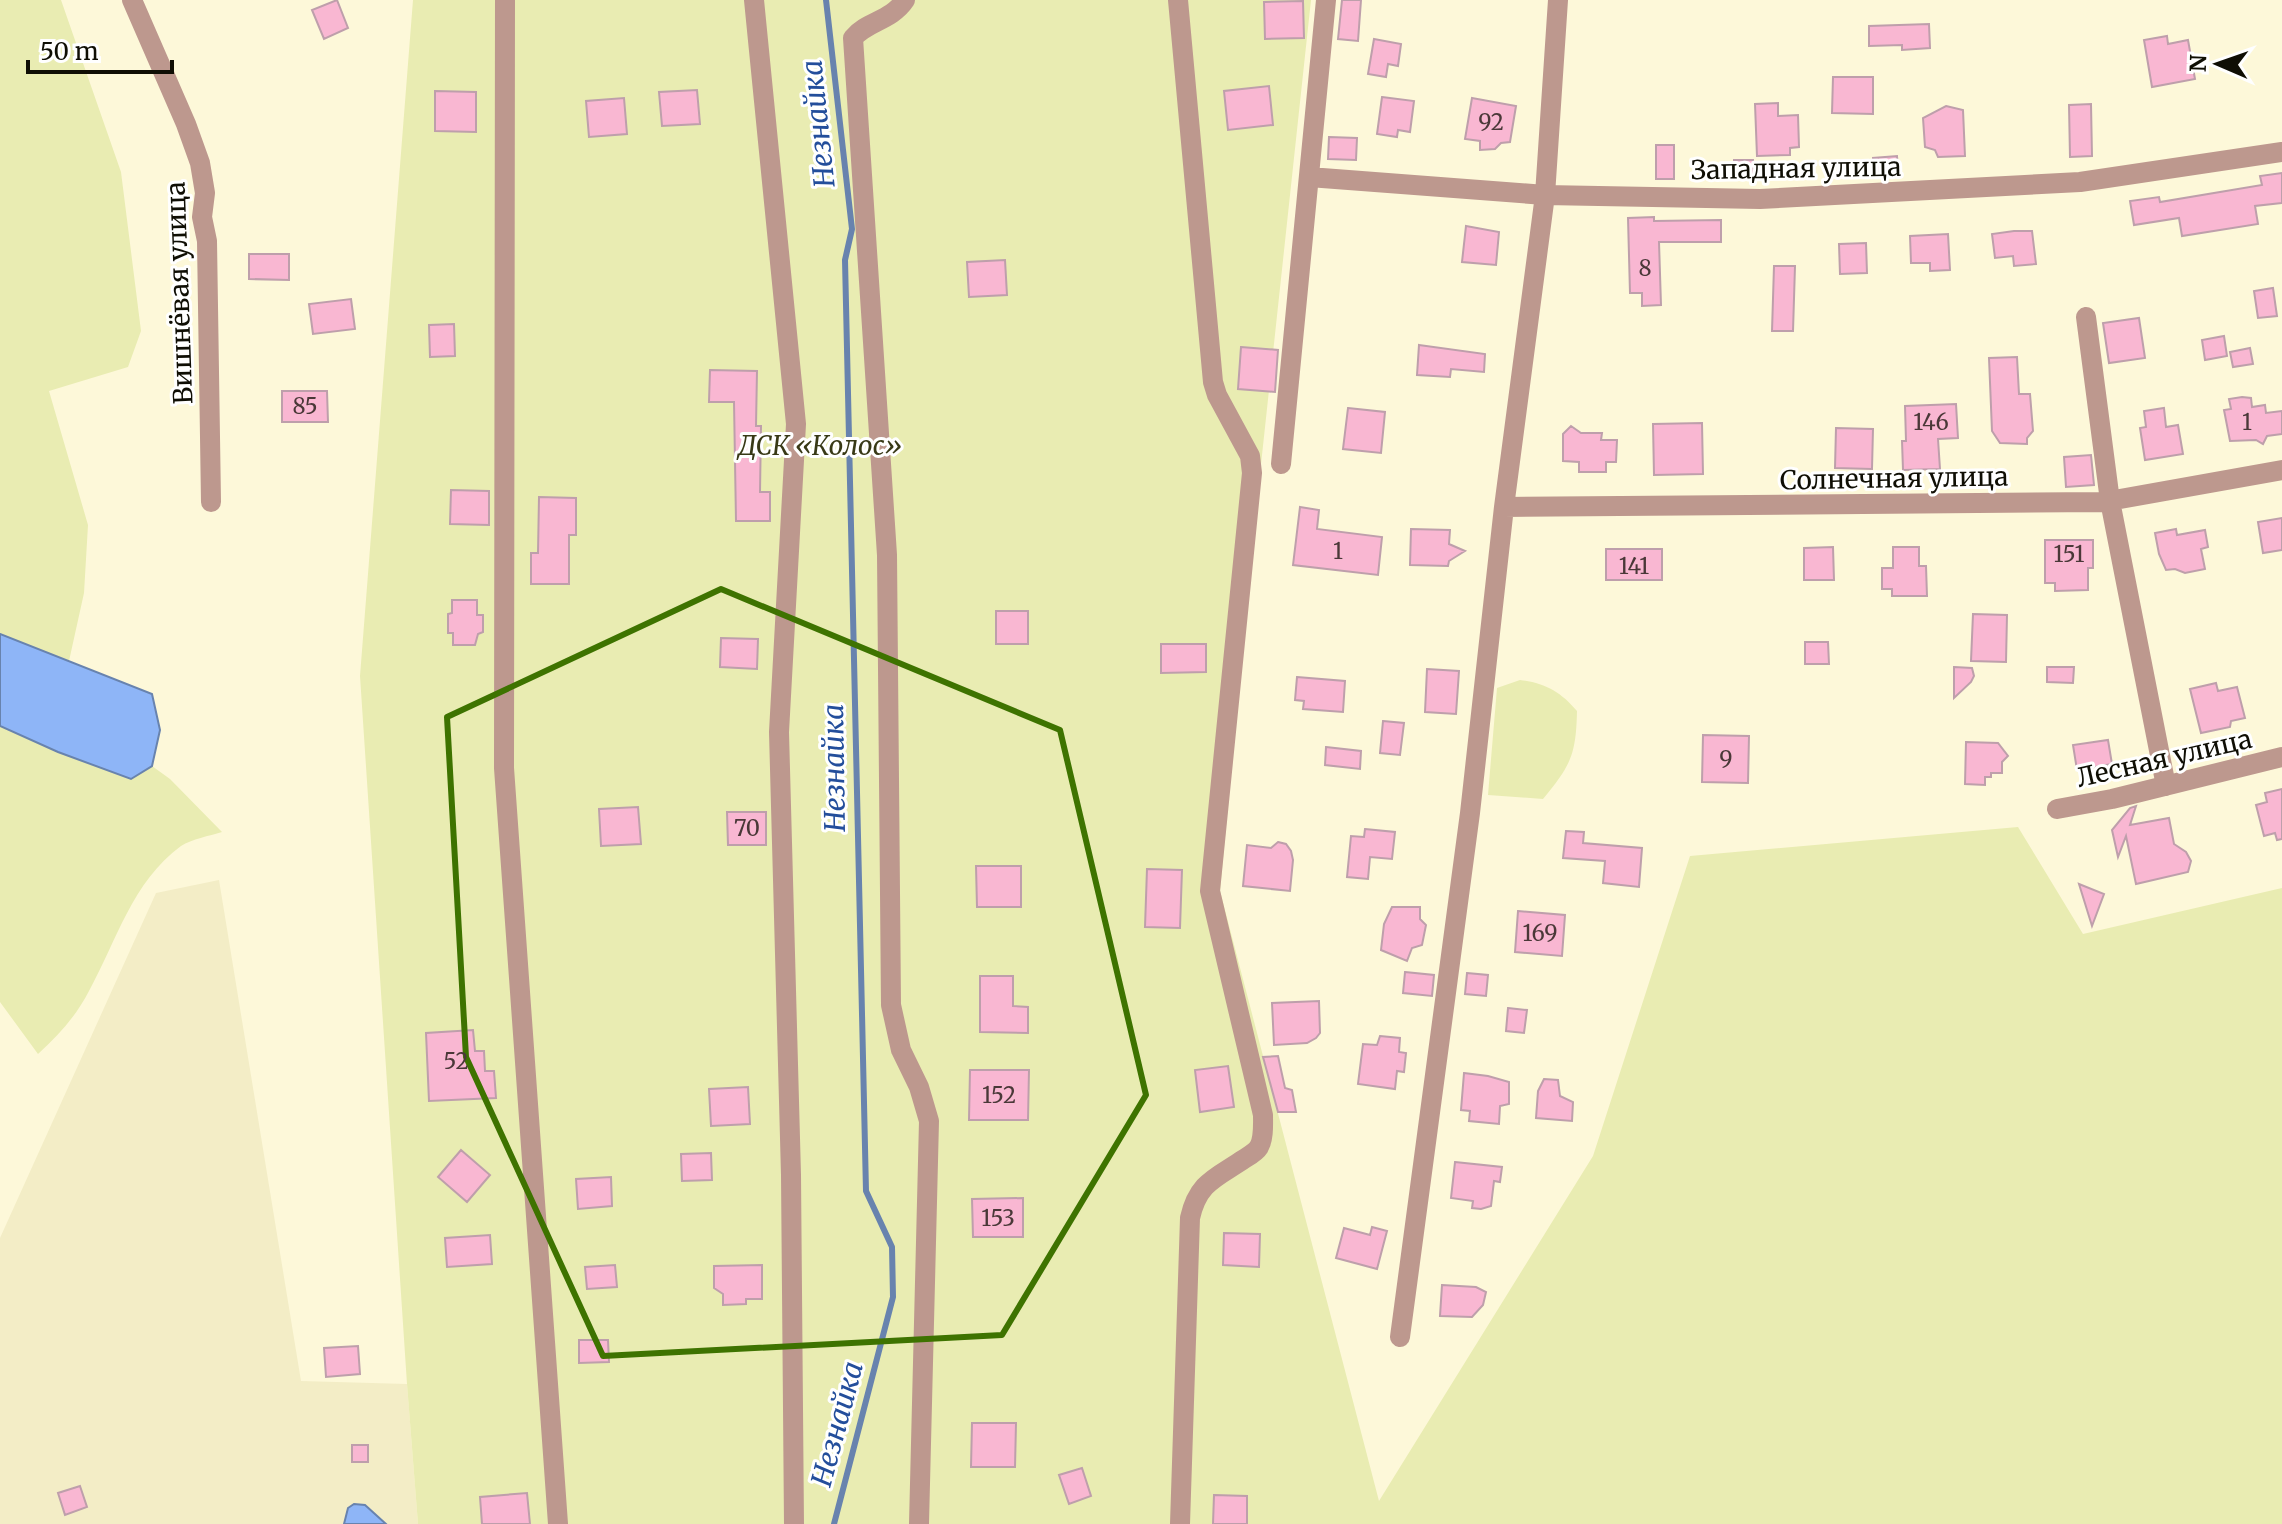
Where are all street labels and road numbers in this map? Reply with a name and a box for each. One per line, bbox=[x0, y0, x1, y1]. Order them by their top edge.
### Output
street label: Западная улица bbox=[1690, 150, 1902, 186]
street label: Вишнёвая улица bbox=[159, 181, 199, 405]
street label: Солнечная улица bbox=[1780, 460, 2009, 496]
street label: Лесная улица bbox=[2073, 722, 2255, 794]

